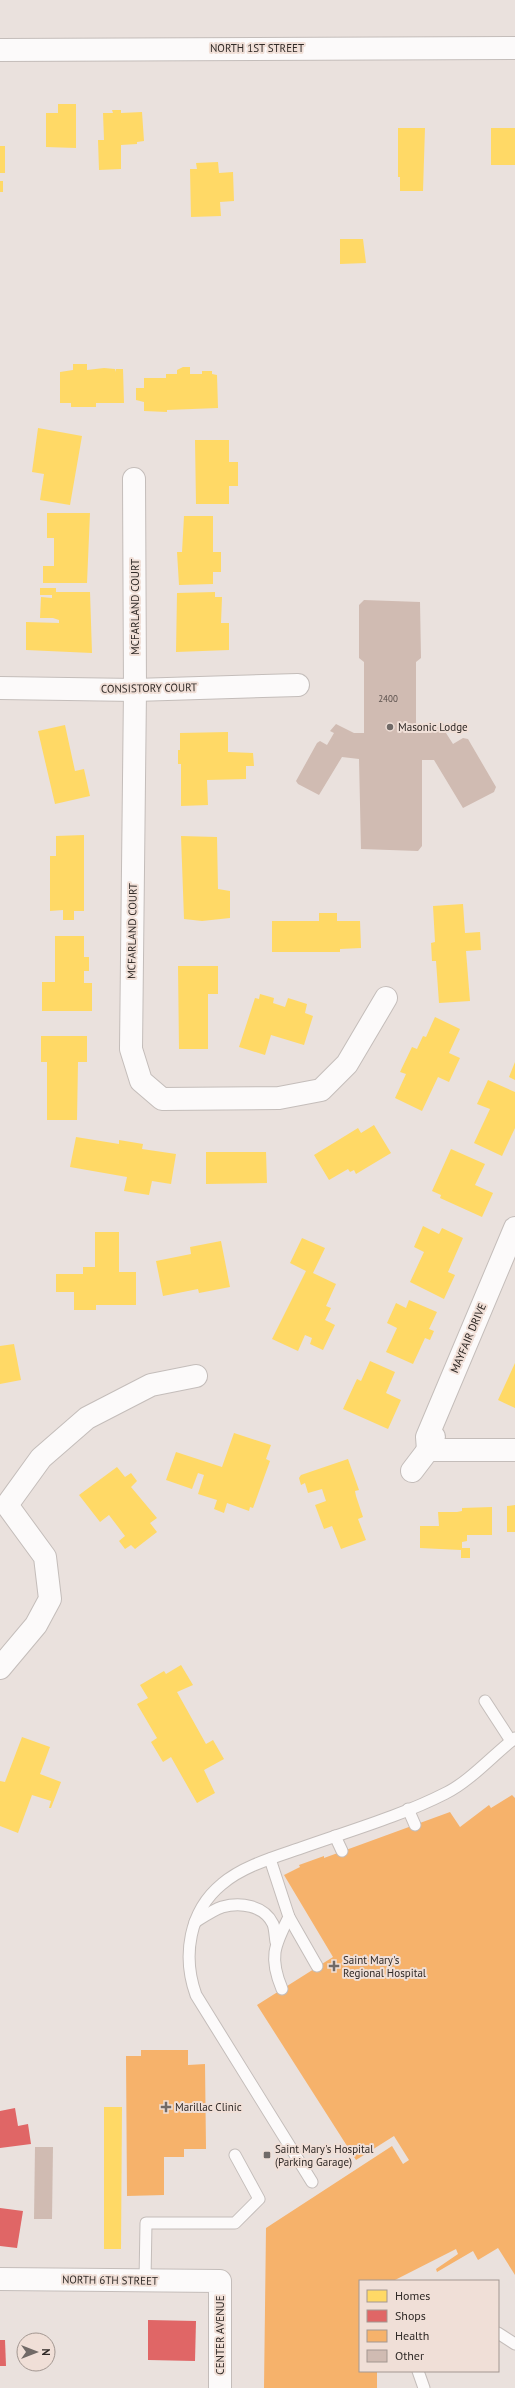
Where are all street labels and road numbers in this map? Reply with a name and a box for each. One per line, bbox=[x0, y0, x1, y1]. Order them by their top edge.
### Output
street label: NORTH 1ST STREET bbox=[210, 41, 304, 55]
street label: MCFARLAND COURT bbox=[128, 559, 142, 655]
street label: CONSISTORY COURT bbox=[101, 680, 197, 696]
street label: MCFARLAND COURT bbox=[124, 883, 140, 979]
street label: MAYFAIR DRIVE bbox=[447, 1301, 489, 1375]
street label: NORTH 6TH STREET bbox=[62, 2272, 158, 2288]
street label: CENTER AVENUE bbox=[213, 2295, 227, 2375]

